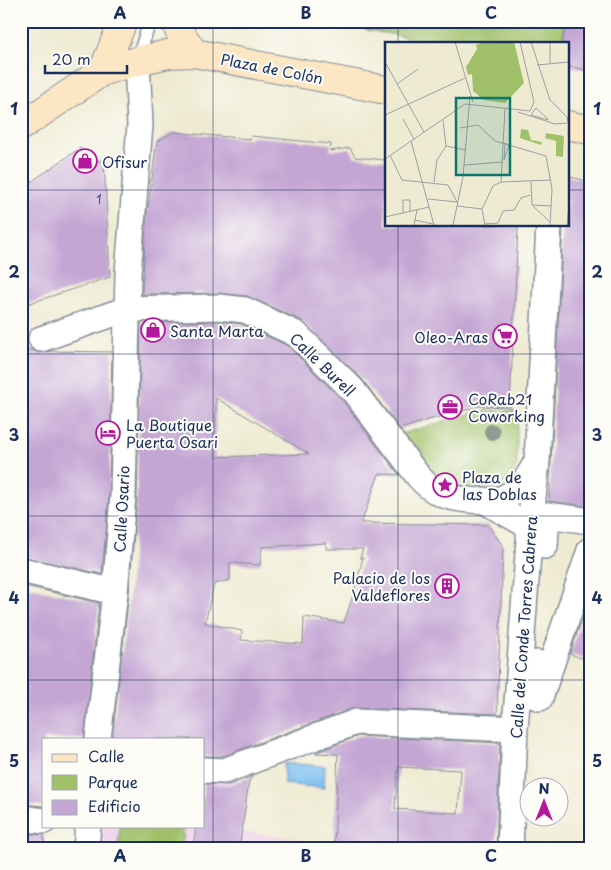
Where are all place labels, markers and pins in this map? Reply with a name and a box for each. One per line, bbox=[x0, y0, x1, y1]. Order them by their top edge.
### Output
shop icon: Ofisur bbox=[72, 148, 98, 174]
place label: Ofisur bbox=[102, 150, 147, 173]
shop icon: Santa Marta bbox=[140, 317, 166, 343]
place label: Santa Marta bbox=[170, 319, 264, 342]
supermarket icon: Oleo-Aras bbox=[492, 323, 518, 349]
place label: Oleo-Aras bbox=[414, 325, 488, 348]
place label: CoRab21 Coworking bbox=[468, 387, 545, 427]
office icon: CoRab21 Coworking bbox=[437, 394, 463, 420]
place label: La Boutique Puerta Osari bbox=[126, 413, 218, 453]
hotel icon: La Boutique Puerta Osari bbox=[95, 420, 121, 446]
place label: Plaza de las Doblas bbox=[462, 465, 537, 505]
place icon: Plaza de las Doblas bbox=[432, 472, 458, 498]
place label: Palacio de los Valdeflores bbox=[333, 566, 430, 606]
building icon: Palacio de los Valdeflores bbox=[434, 573, 460, 599]

